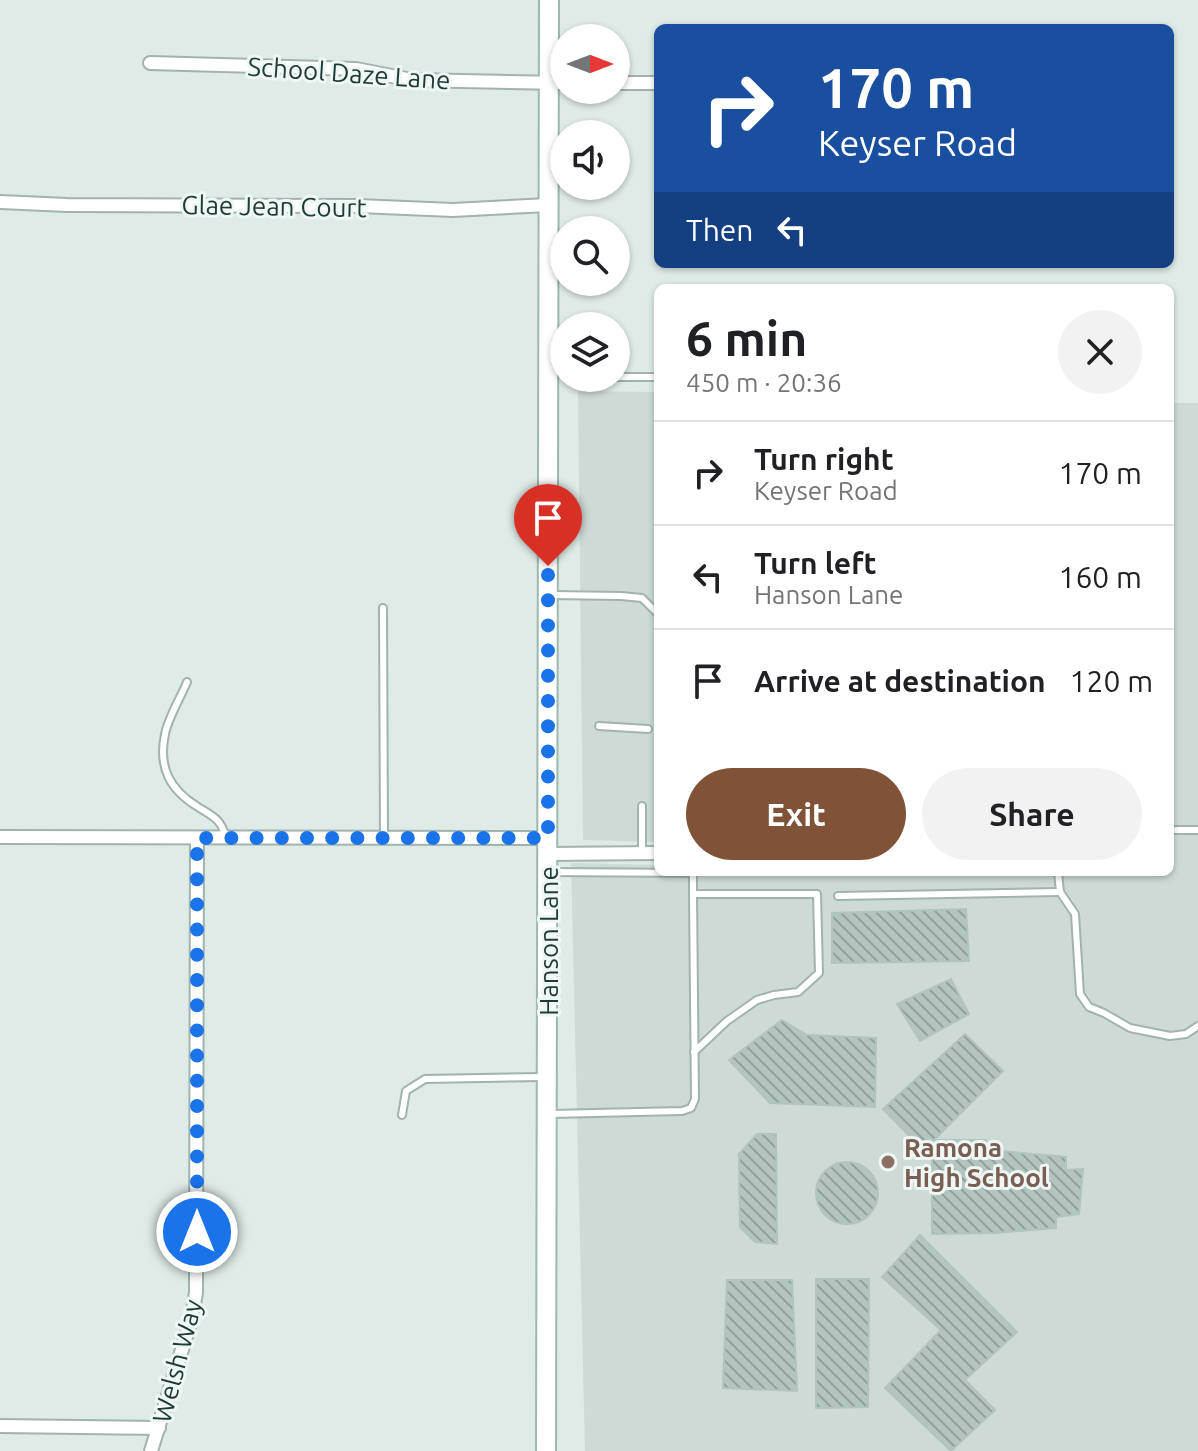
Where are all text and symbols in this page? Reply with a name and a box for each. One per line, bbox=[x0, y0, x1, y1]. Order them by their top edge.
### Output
north arrow bbox=[550, 24, 630, 104]
map controls bbox=[550, 24, 630, 392]
street label: School Daze Lane bbox=[247, 51, 451, 95]
icon: right bbox=[686, 56, 790, 160]
text: 170 m bbox=[818, 56, 974, 119]
button: sound bbox=[550, 120, 630, 200]
text: Keyser Road bbox=[818, 122, 1017, 163]
street label: Glae Jean Court bbox=[181, 190, 367, 222]
icon: left bbox=[770, 208, 814, 252]
text: Then bbox=[686, 213, 754, 247]
button: search bbox=[550, 216, 630, 296]
button: close bbox=[1058, 310, 1142, 394]
text: 6 min bbox=[686, 311, 807, 365]
button: layers bbox=[550, 312, 630, 392]
text: 450 m · 20:36 bbox=[686, 368, 842, 397]
text: Turn right bbox=[754, 442, 894, 476]
icon: right bbox=[686, 451, 730, 495]
text: 170 m bbox=[1058, 456, 1142, 490]
text: Keyser Road bbox=[754, 476, 898, 505]
pin bbox=[514, 484, 582, 566]
icon: arrive bbox=[526, 496, 570, 540]
text: Turn left bbox=[754, 546, 876, 580]
icon: left bbox=[686, 555, 730, 599]
text: 160 m bbox=[1058, 560, 1142, 594]
text: Hanson Lane bbox=[754, 580, 903, 609]
icon: arrive bbox=[686, 659, 730, 703]
text: Arrive at destination bbox=[754, 664, 1046, 698]
text: 120 m bbox=[1070, 664, 1153, 698]
button: Exit bbox=[686, 768, 906, 860]
button: Share bbox=[922, 768, 1142, 860]
street label: Hanson Lane bbox=[534, 866, 563, 1016]
place label: Ramona High School bbox=[904, 1133, 1049, 1192]
marker: Ramona High School bbox=[879, 1153, 897, 1171]
position arrow bbox=[155, 1190, 239, 1274]
street label: Welsh Way bbox=[147, 1296, 207, 1426]

